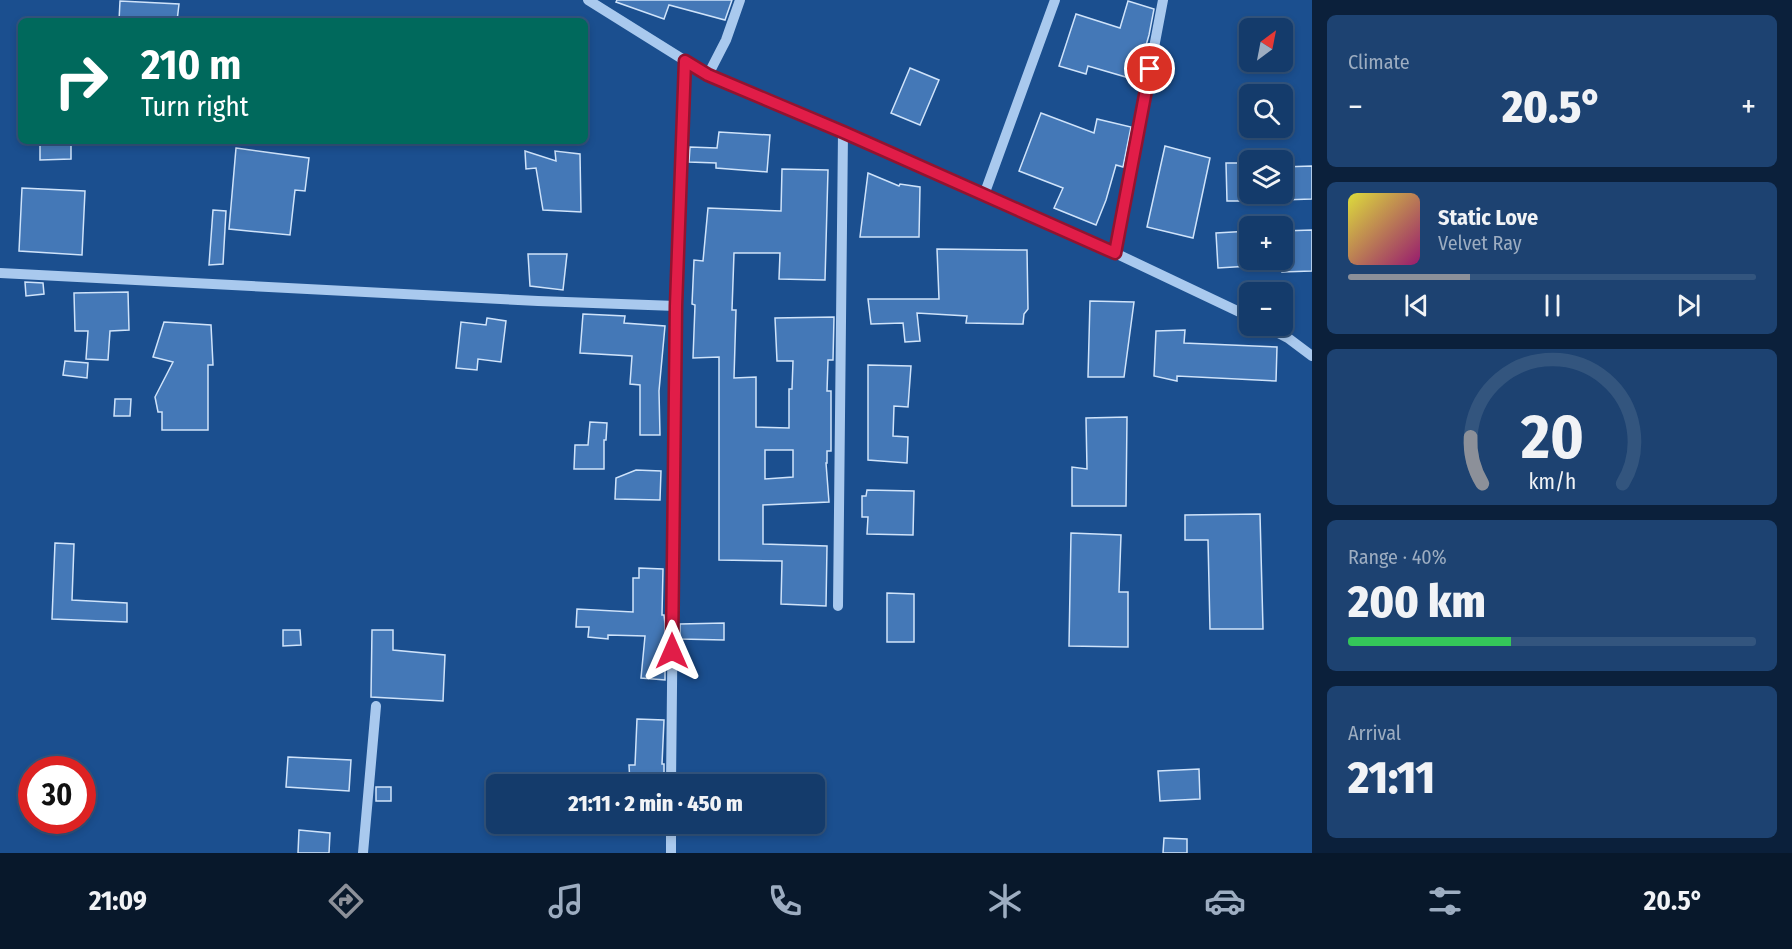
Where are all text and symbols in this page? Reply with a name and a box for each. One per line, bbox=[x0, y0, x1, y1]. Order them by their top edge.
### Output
north arrow bbox=[1239, 18, 1293, 72]
map controls bbox=[1239, 18, 1293, 336]
text: 210 m bbox=[141, 40, 241, 90]
icon: right bbox=[42, 42, 120, 120]
pin bbox=[1124, 43, 1175, 94]
text: Climate bbox=[1348, 50, 1410, 74]
icon: arrive bbox=[1133, 52, 1166, 85]
text: 20.5° bbox=[1502, 80, 1602, 134]
button: search bbox=[1239, 84, 1293, 138]
text: − bbox=[1348, 87, 1363, 127]
text: + bbox=[1741, 87, 1756, 127]
text: Turn right bbox=[141, 91, 249, 123]
button: layers bbox=[1239, 150, 1293, 204]
text: Static Love bbox=[1438, 204, 1538, 231]
button: + bbox=[1239, 216, 1293, 270]
text: Velvet Ray bbox=[1438, 231, 1522, 255]
button: − bbox=[1239, 282, 1293, 336]
icon: previous bbox=[1400, 289, 1433, 322]
icon: pause bbox=[1536, 289, 1569, 322]
icon: next bbox=[1672, 289, 1705, 322]
text: 20 bbox=[1520, 400, 1583, 475]
text: km/h bbox=[1528, 469, 1576, 495]
text: Range · 40% bbox=[1348, 545, 1447, 569]
text: 200 km bbox=[1348, 575, 1486, 629]
position arrow bbox=[640, 619, 704, 683]
text: Arrival bbox=[1348, 721, 1401, 745]
text: 21:11 bbox=[1348, 751, 1435, 805]
speed limit sign: 30 bbox=[18, 756, 96, 834]
text: 21:11 · 2 min · 450 m bbox=[568, 790, 743, 817]
icon: directions bbox=[325, 880, 367, 922]
icon: music bbox=[545, 880, 587, 922]
icon: phone bbox=[764, 880, 806, 922]
icon: climate bbox=[984, 880, 1026, 922]
icon: car bbox=[1204, 880, 1246, 922]
icon: filters bbox=[1424, 880, 1466, 922]
text: 21:09 bbox=[89, 885, 147, 917]
text: 20.5° bbox=[1644, 885, 1703, 917]

